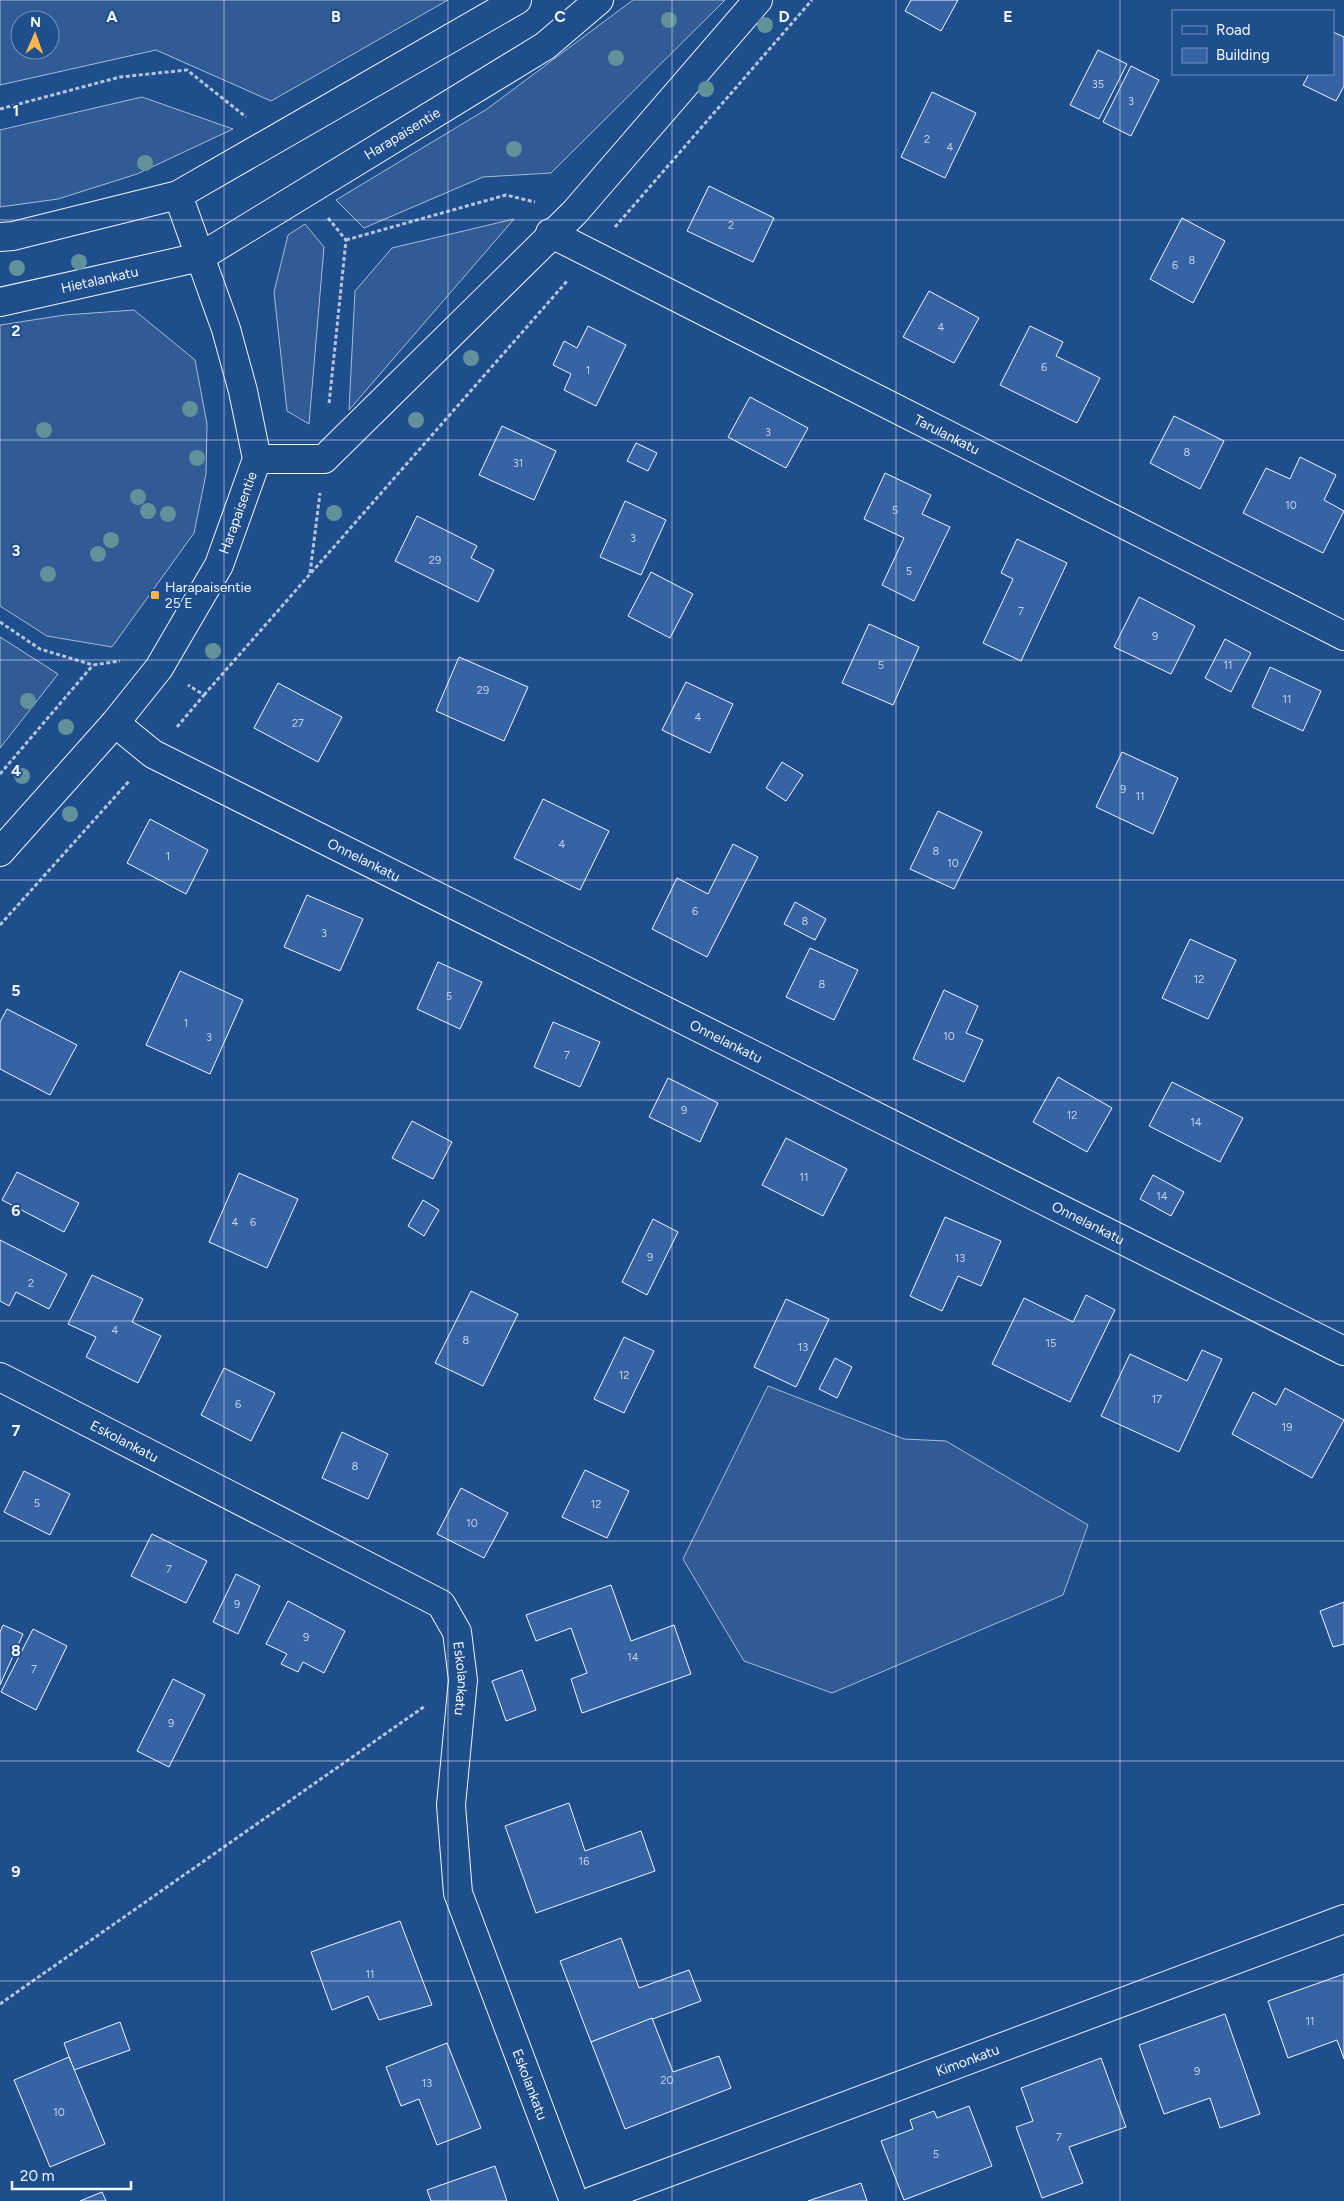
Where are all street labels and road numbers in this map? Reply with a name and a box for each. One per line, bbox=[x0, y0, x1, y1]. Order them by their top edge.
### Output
street label: Harapaisentie bbox=[361, 104, 444, 164]
street label: Hietalankatu bbox=[59, 263, 140, 297]
street label: Tarulankatu bbox=[911, 411, 982, 459]
street label: Harapaisentie bbox=[216, 469, 261, 556]
street label: Onnelankatu bbox=[325, 835, 403, 886]
street label: Onnelankatu bbox=[687, 1016, 765, 1067]
street label: Onnelankatu bbox=[1049, 1198, 1127, 1248]
street label: Eskolankatu bbox=[87, 1417, 161, 1466]
street label: Eskolankatu bbox=[449, 1640, 471, 1716]
street label: Kimonkatu bbox=[934, 2041, 1002, 2080]
street label: Eskolankatu bbox=[509, 2047, 551, 2122]

